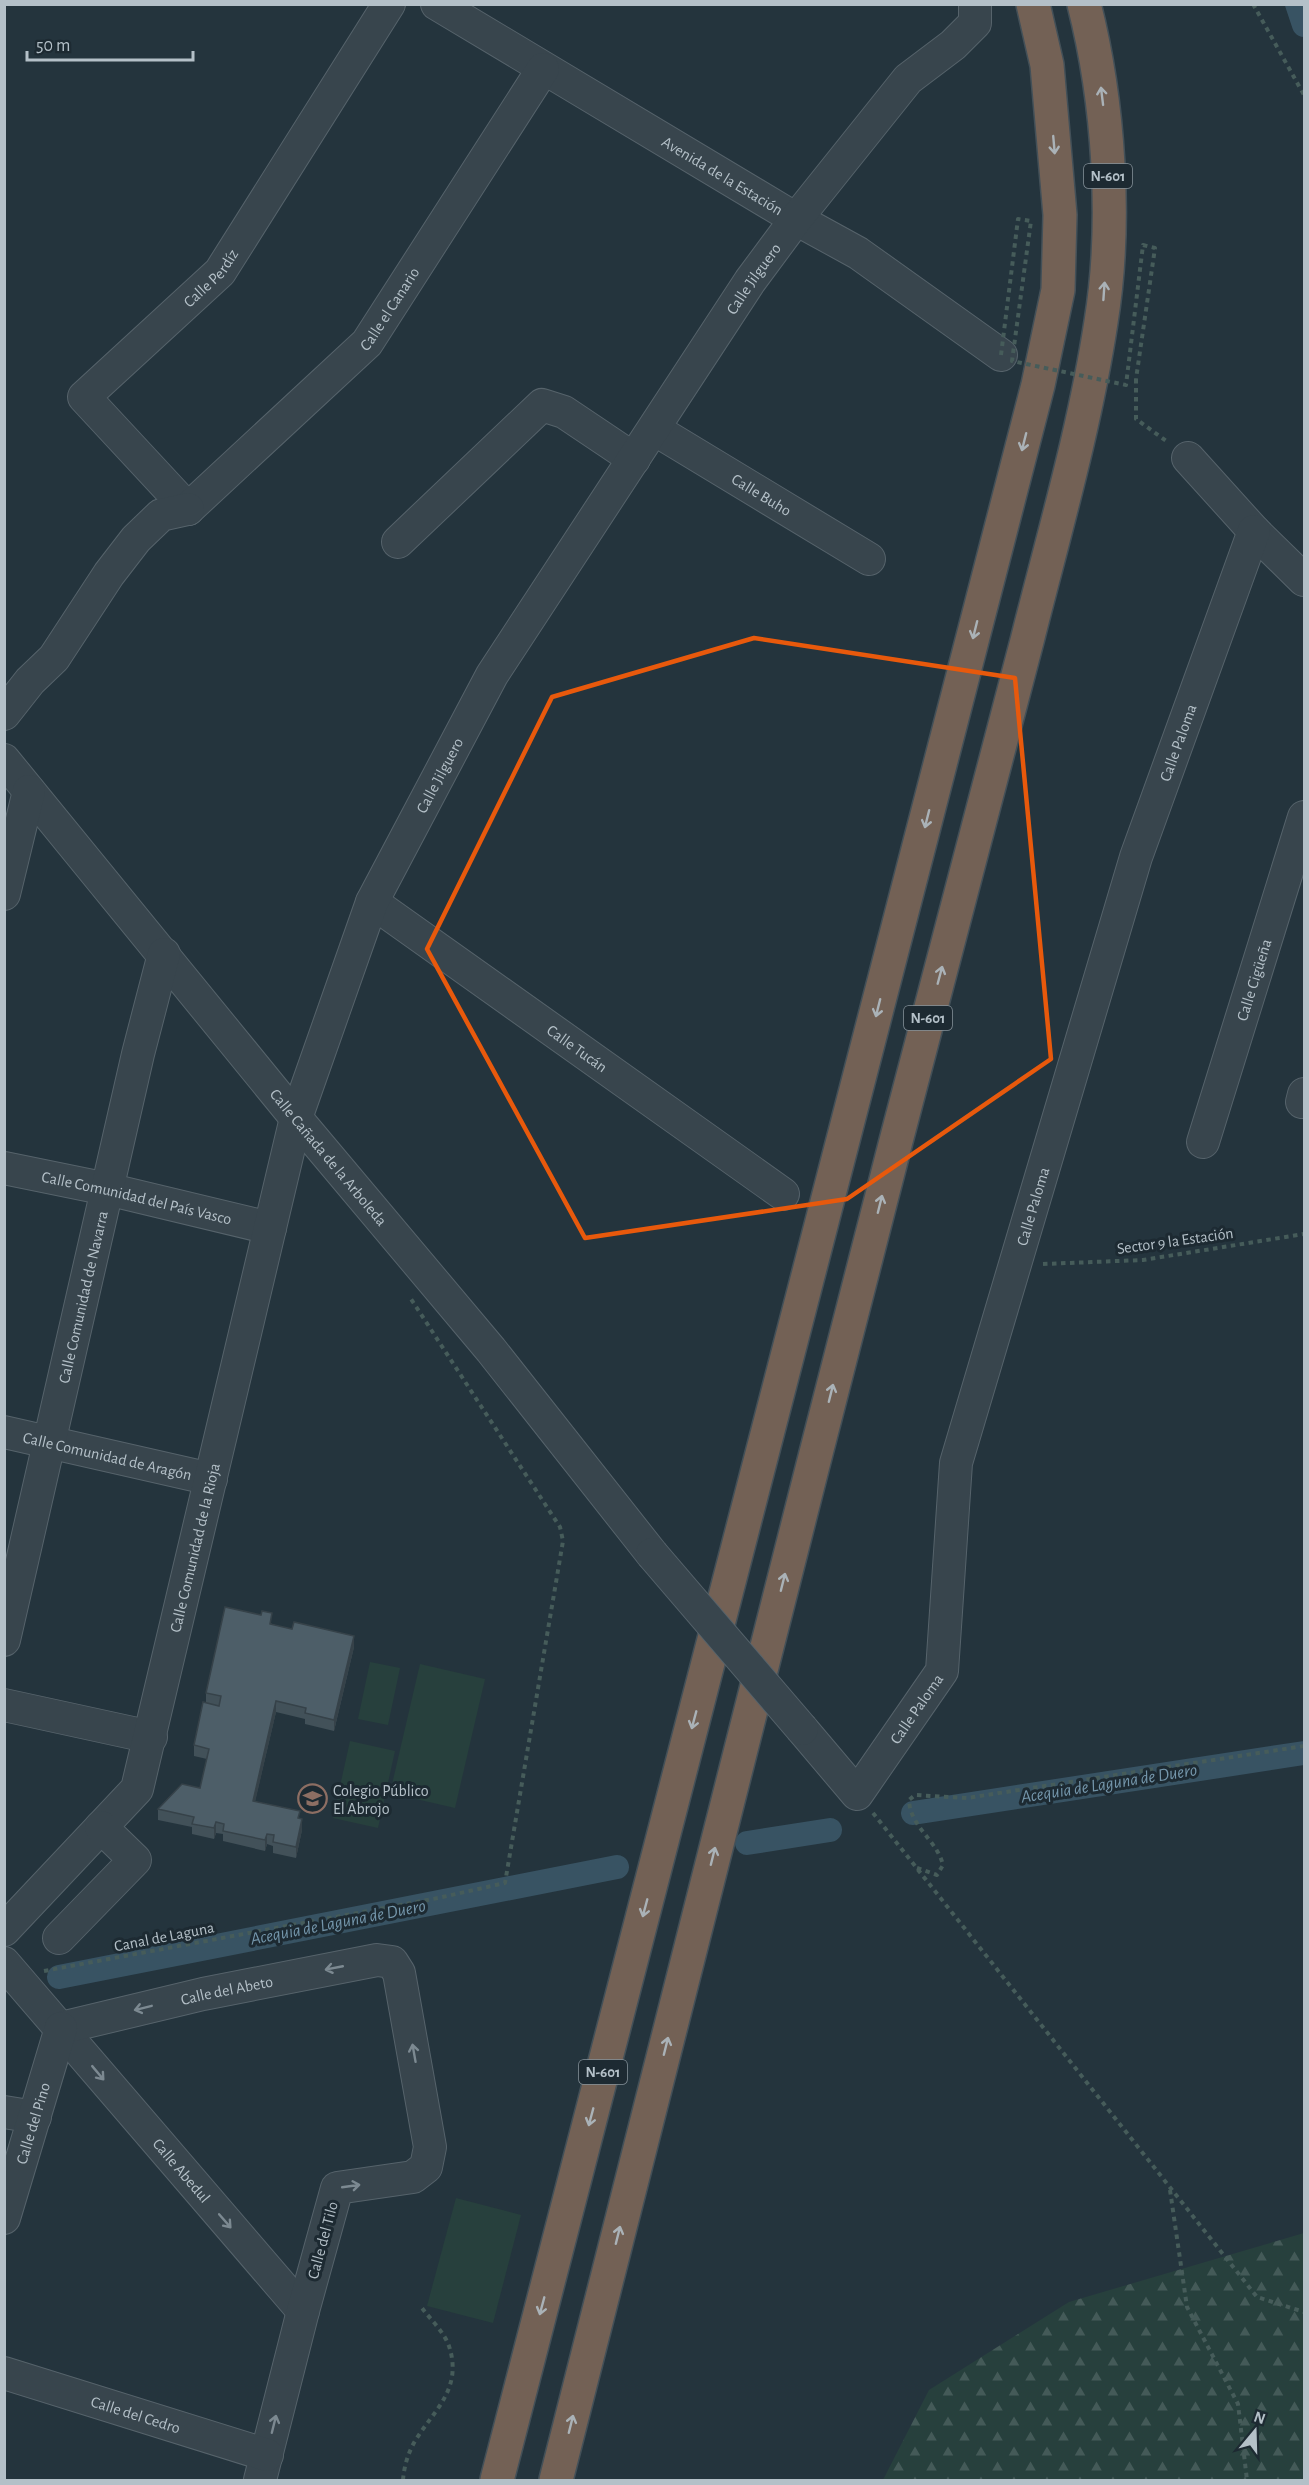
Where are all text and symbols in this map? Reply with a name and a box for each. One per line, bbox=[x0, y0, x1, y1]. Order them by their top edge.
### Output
scale bar bbox=[27, 24, 194, 62]
text: 50 m bbox=[36, 37, 70, 55]
one-way arrow bbox=[1096, 87, 1107, 107]
street label: Avenida de la Estación bbox=[659, 134, 785, 218]
one-way arrow bbox=[1049, 135, 1060, 155]
road number: N-601 bbox=[1084, 164, 1132, 188]
street label: Calle Jilguero bbox=[724, 240, 784, 317]
street label: Calle Perdíz bbox=[181, 246, 242, 310]
street label: Calle el Canario bbox=[357, 264, 423, 354]
one-way arrow bbox=[1099, 281, 1110, 301]
one-way arrow bbox=[1017, 432, 1029, 451]
street label: Calle Buho bbox=[729, 471, 794, 519]
one-way arrow bbox=[969, 621, 981, 640]
street label: Calle Paloma bbox=[1157, 702, 1200, 784]
street label: Calle Jilguero bbox=[414, 735, 466, 816]
one-way arrow bbox=[920, 810, 932, 829]
street label: Calle Cigüeña bbox=[1234, 937, 1275, 1023]
one-way arrow bbox=[935, 965, 946, 984]
one-way arrow bbox=[872, 998, 884, 1017]
road number: N-601 bbox=[904, 1006, 952, 1030]
street label: Calle Tucán bbox=[544, 1022, 610, 1076]
street label: Calle Cañada de la Arboleda bbox=[267, 1086, 390, 1229]
street label: Calle Paloma bbox=[1014, 1165, 1052, 1248]
street label: Calle Comunidad del País Vasco bbox=[40, 1169, 233, 1228]
one-way arrow bbox=[874, 1195, 886, 1214]
street label: Calle Comunidad de Navarra bbox=[56, 1209, 111, 1385]
street label: Sector 9 la Estación bbox=[1116, 1225, 1234, 1257]
one-way arrow bbox=[826, 1383, 838, 1402]
street label: Calle Comunidad de Aragón bbox=[21, 1430, 193, 1483]
street label: Calle Comunidad de la Rioja bbox=[167, 1461, 223, 1634]
one-way arrow bbox=[777, 1572, 789, 1591]
street label: Calle Paloma bbox=[887, 1671, 946, 1747]
one-way arrow bbox=[688, 1710, 700, 1729]
water label: Acequia de Laguna de Duero bbox=[1019, 1761, 1198, 1807]
school or university icon: Colegio Público El Abrojo bbox=[296, 1783, 328, 1815]
place label: Colegio Público El Abrojo bbox=[333, 1783, 429, 1818]
one-way arrow bbox=[708, 1847, 720, 1866]
water label: Acequia de Laguna de Duero bbox=[248, 1897, 427, 1949]
one-way arrow bbox=[639, 1898, 651, 1917]
street label: Canal de Laguna bbox=[113, 1919, 216, 1955]
one-way arrow bbox=[325, 1963, 345, 1974]
street label: Calle del Abeto bbox=[179, 1974, 274, 2008]
one-way arrow bbox=[134, 2002, 153, 2014]
one-way arrow bbox=[660, 2036, 672, 2055]
one-way arrow bbox=[408, 2044, 419, 2063]
road number: N-601 bbox=[579, 2060, 627, 2084]
one-way arrow bbox=[92, 2065, 105, 2081]
street label: Calle del Pino bbox=[14, 2081, 53, 2166]
one-way arrow bbox=[585, 2108, 596, 2127]
street label: Calle Abedul bbox=[149, 2136, 213, 2206]
one-way arrow bbox=[340, 2180, 360, 2191]
street label: Calle del Tilo bbox=[305, 2200, 341, 2281]
one-way arrow bbox=[218, 2213, 232, 2228]
one-way arrow bbox=[613, 2225, 625, 2244]
one-way arrow bbox=[536, 2296, 547, 2315]
street label: Calle del Cedro bbox=[89, 2394, 182, 2437]
north arrow bbox=[1225, 2401, 1285, 2461]
text: N bbox=[1252, 2408, 1267, 2427]
one-way arrow bbox=[269, 2415, 281, 2434]
one-way arrow bbox=[565, 2415, 577, 2434]

